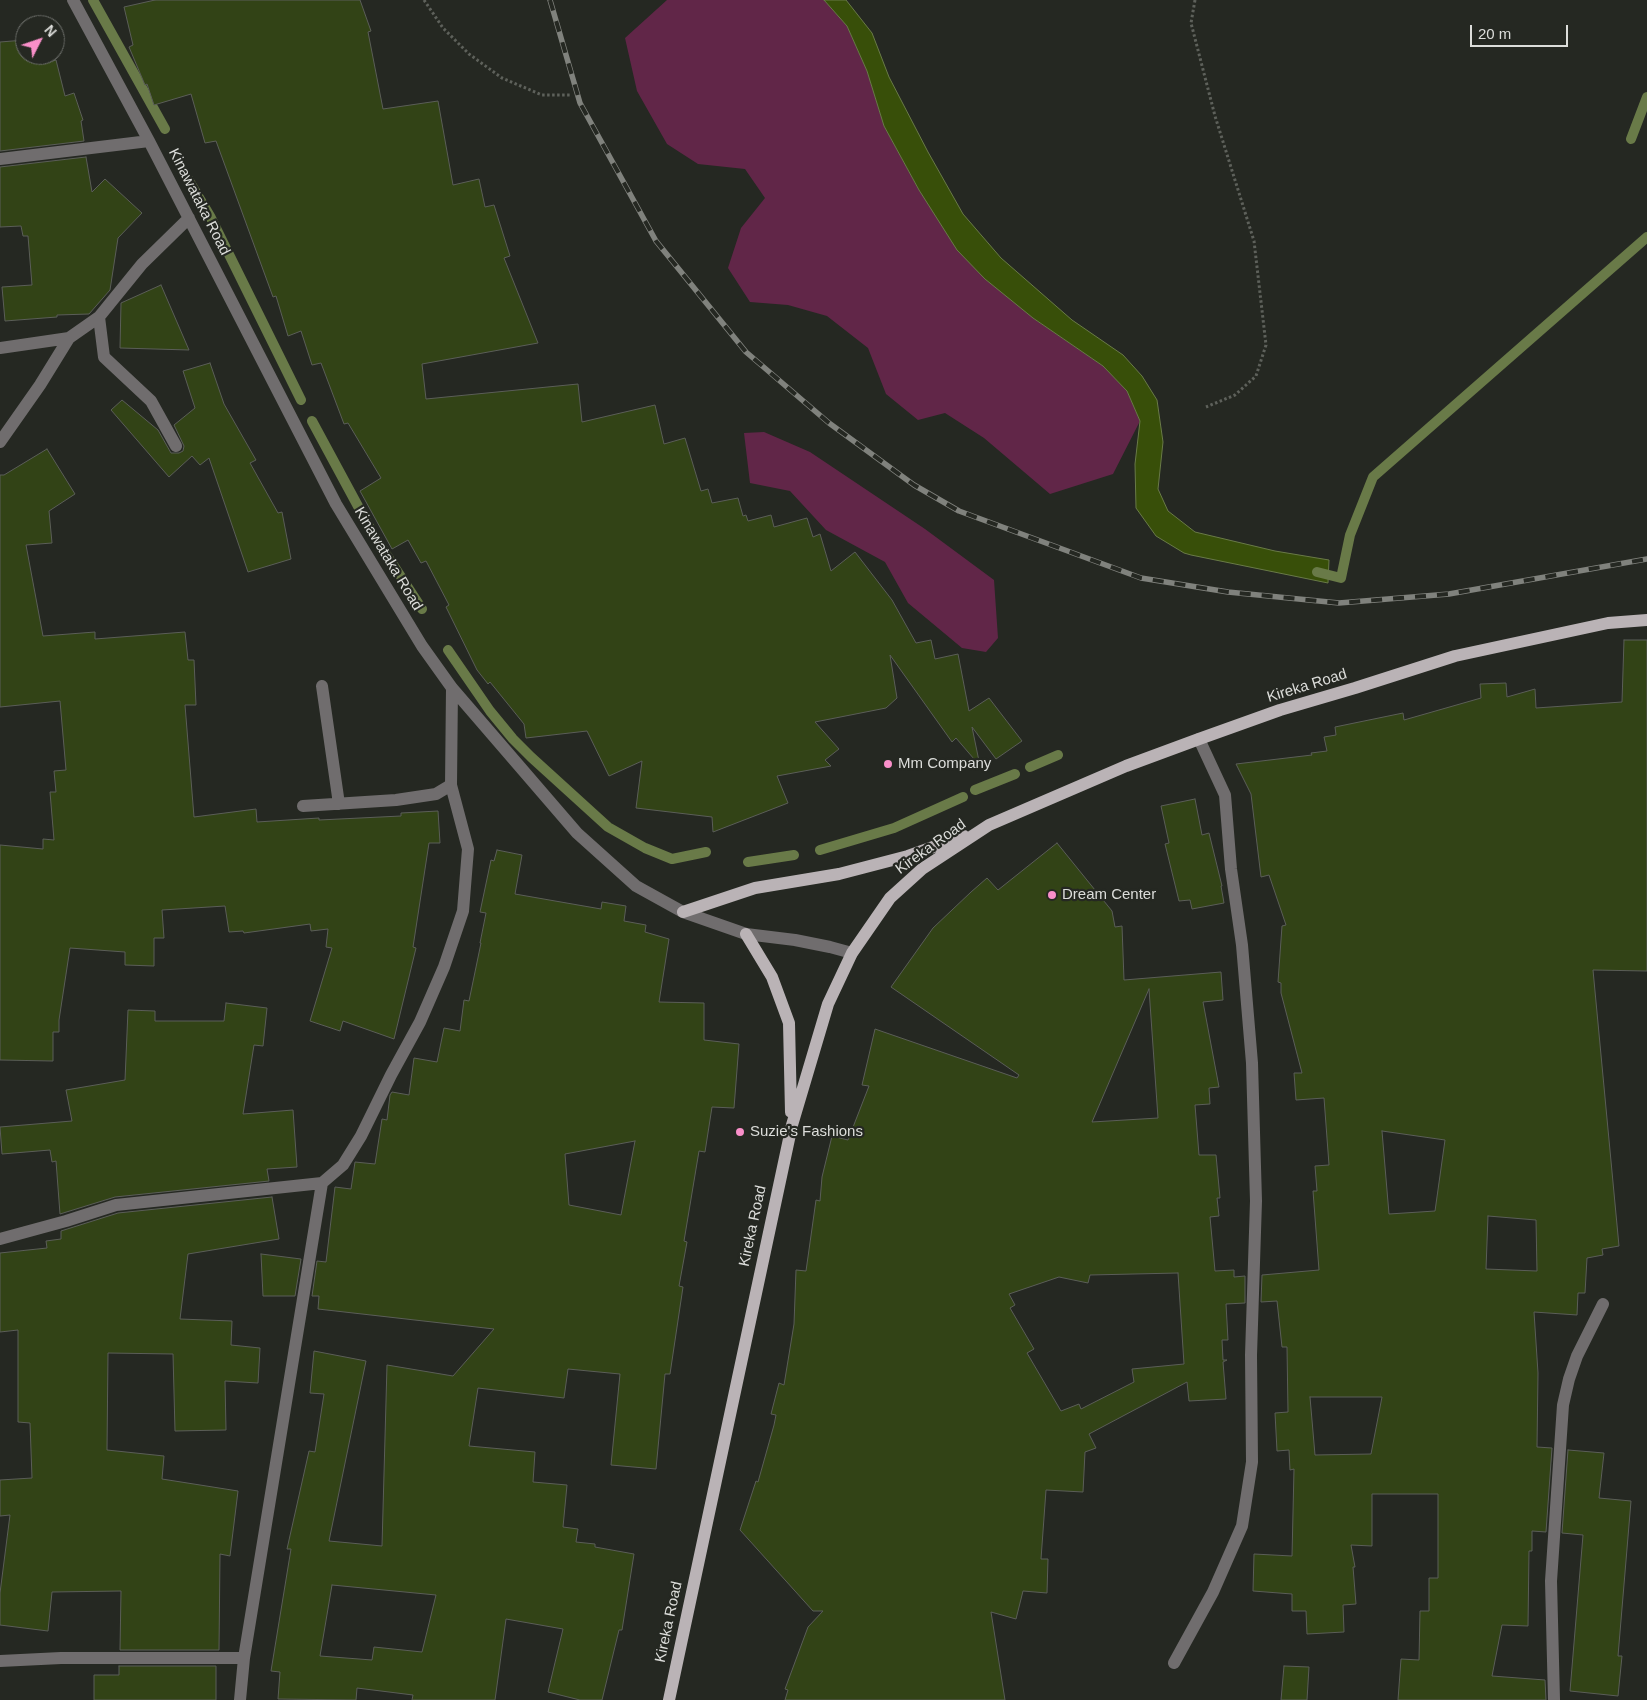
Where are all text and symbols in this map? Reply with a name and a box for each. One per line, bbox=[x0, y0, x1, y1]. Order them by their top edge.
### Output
north arrow bbox=[15, 15, 65, 65]
scale bar bbox=[1472, 15, 1570, 47]
text: N bbox=[41, 22, 60, 40]
text: 20 m bbox=[1478, 25, 1511, 42]
street label: Kinawataka Road bbox=[164, 146, 234, 258]
street label: Kinawataka Road bbox=[350, 504, 426, 614]
street label: Kireka Road bbox=[1265, 665, 1349, 707]
place label: Mm Company bbox=[898, 755, 991, 773]
marker: Mm Company bbox=[882, 758, 894, 770]
street label: Kireka Road bbox=[892, 815, 970, 879]
place label: Dream Center bbox=[1062, 886, 1156, 904]
marker: Dream Center bbox=[1046, 889, 1058, 901]
place label: Suzie's Fashions bbox=[750, 1123, 863, 1141]
marker: Suzie's Fashions bbox=[734, 1126, 746, 1138]
street label: Kireka Road bbox=[736, 1184, 770, 1268]
street label: Kireka Road bbox=[652, 1580, 686, 1664]

